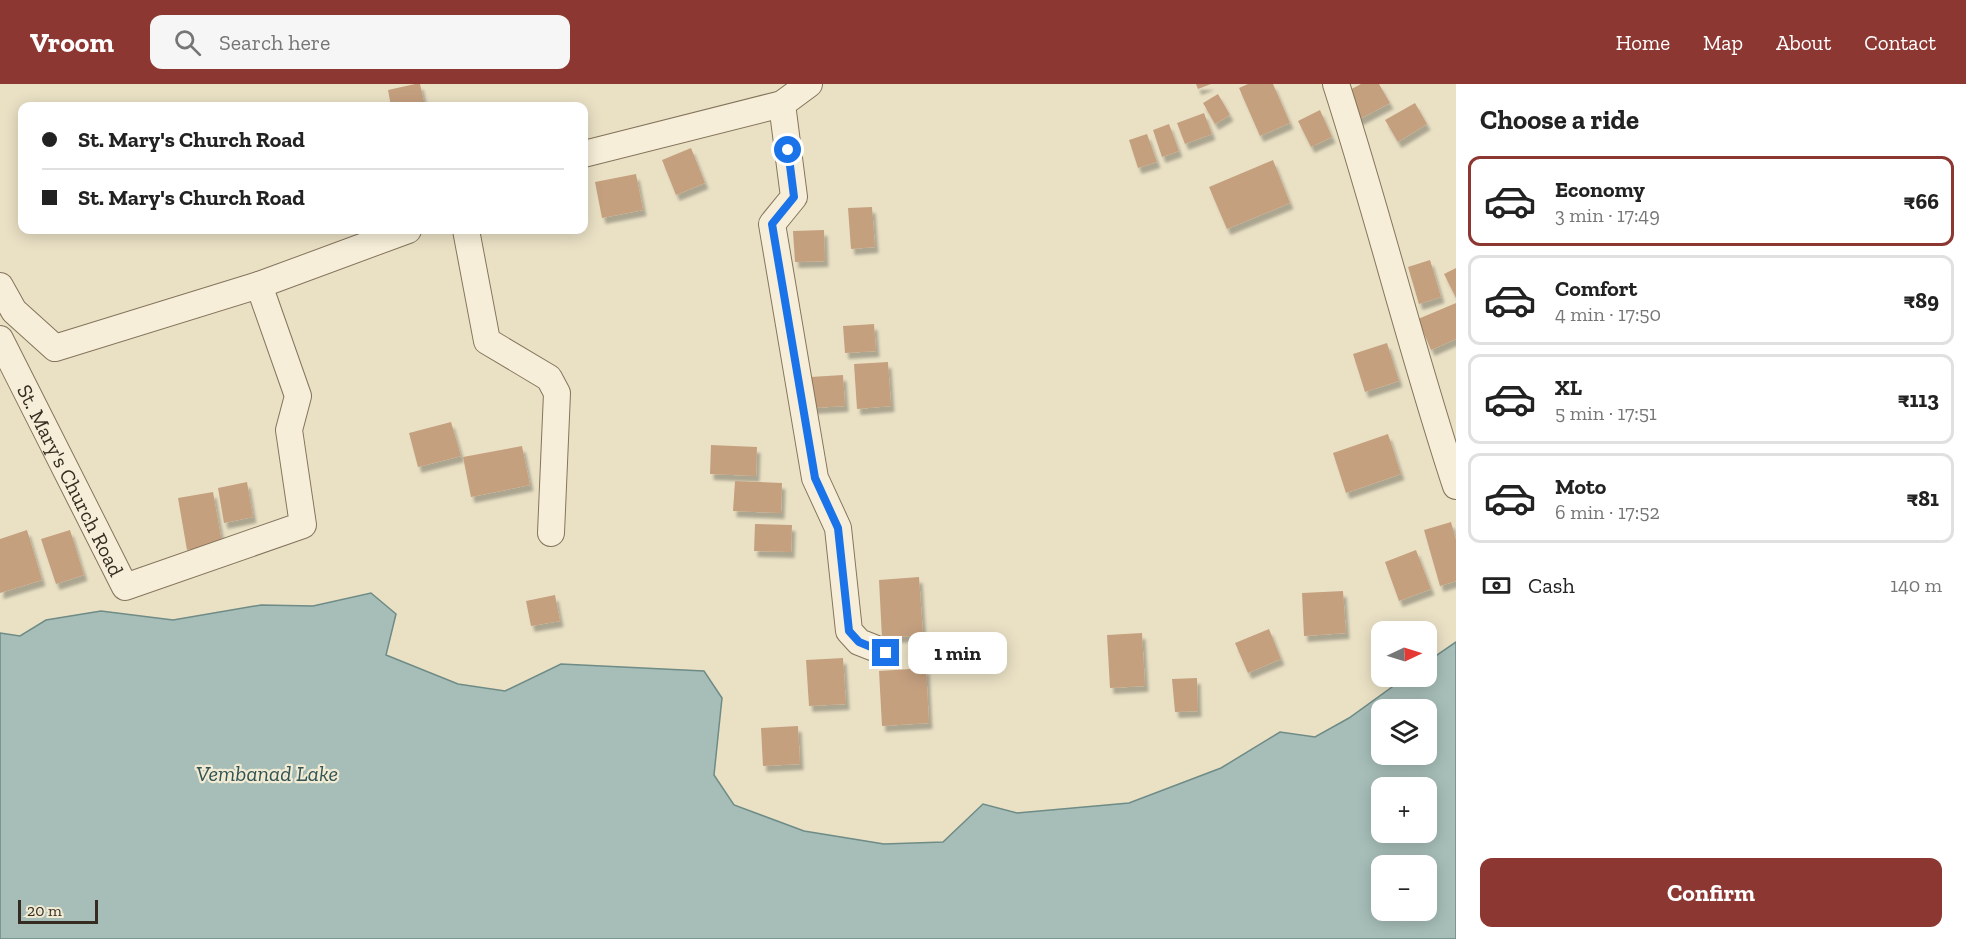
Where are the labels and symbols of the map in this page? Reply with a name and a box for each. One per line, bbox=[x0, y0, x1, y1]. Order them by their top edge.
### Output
route start bbox=[774, 136, 801, 163]
street label: St. Mary's Church Road bbox=[12, 380, 130, 581]
north arrow bbox=[1371, 621, 1437, 687]
callout: 1 min bbox=[907, 632, 1006, 674]
route end bbox=[872, 639, 899, 666]
water label: Vembanad Lake bbox=[196, 760, 338, 787]
scale bar bbox=[18, 897, 98, 924]

